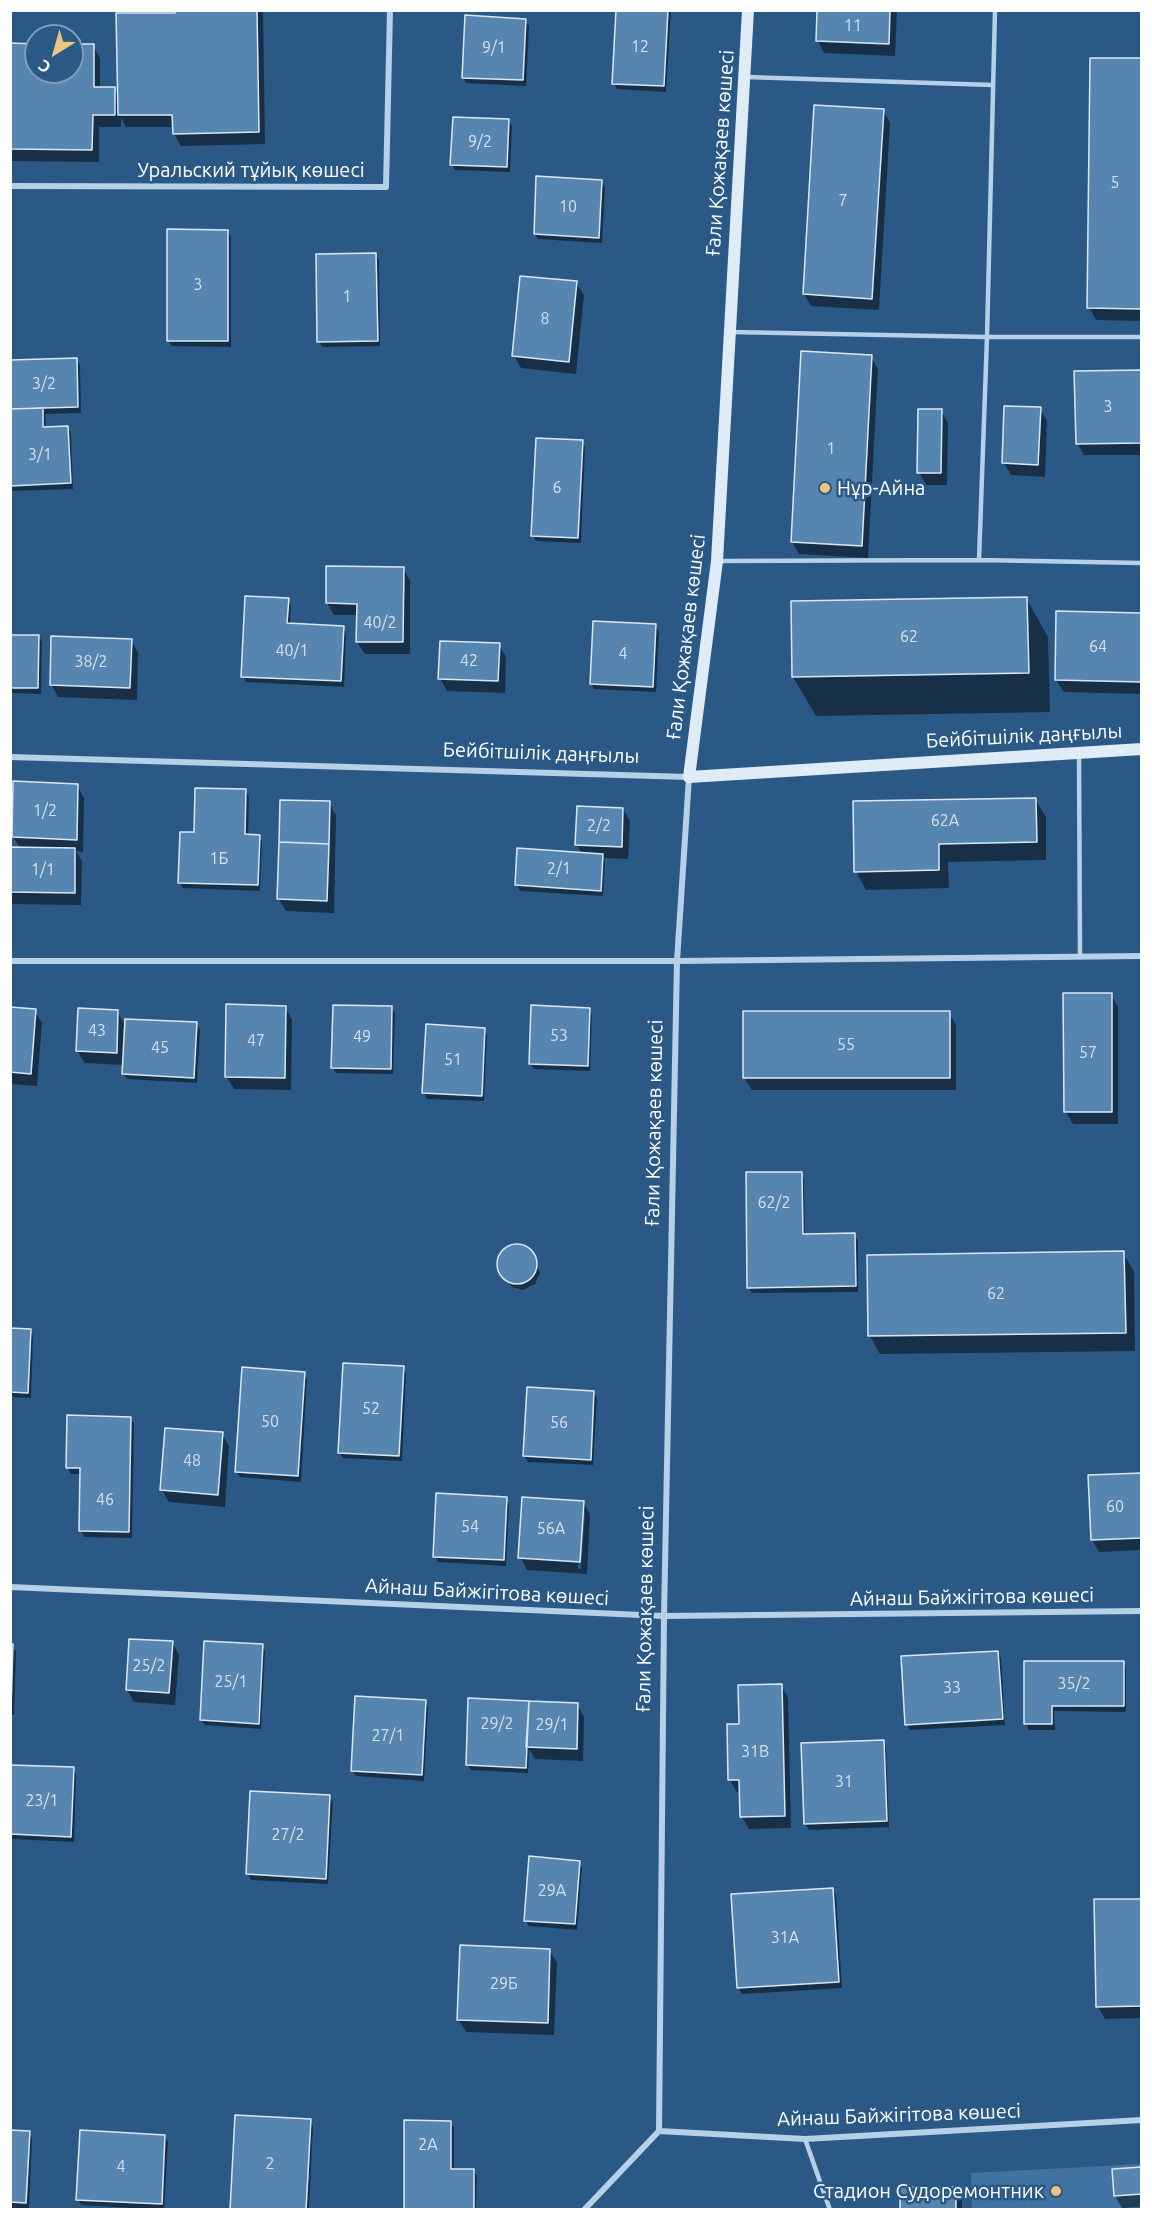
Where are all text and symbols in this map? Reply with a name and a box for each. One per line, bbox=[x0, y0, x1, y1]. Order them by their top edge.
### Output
house number: 11 bbox=[844, 16, 862, 36]
north arrow bbox=[24, 24, 84, 84]
house number: 12 bbox=[631, 37, 649, 57]
house number: 9/1 bbox=[482, 38, 506, 58]
street label: Ғали Қожақаев көшесі bbox=[701, 49, 739, 257]
text: С bbox=[35, 57, 54, 77]
house number: 9/2 bbox=[468, 132, 492, 152]
street label: Уральский тұйық көшесі bbox=[137, 158, 365, 182]
house number: 5 bbox=[1110, 173, 1120, 193]
house number: 7 bbox=[838, 191, 848, 211]
house number: 10 bbox=[559, 197, 577, 217]
house number: 3 bbox=[193, 275, 203, 295]
house number: 1 bbox=[342, 287, 352, 307]
house number: 8 bbox=[540, 309, 550, 329]
house number: 3/2 bbox=[32, 374, 56, 394]
house number: 3 bbox=[1103, 397, 1113, 417]
house number: 1 bbox=[826, 439, 836, 459]
house number: 3/1 bbox=[28, 445, 52, 465]
place label: Нұр-Айна bbox=[837, 476, 925, 500]
house number: 6 bbox=[552, 478, 562, 498]
marker: Нұр-Айна bbox=[818, 481, 832, 495]
street label: Ғали Қожақаев көшесі bbox=[661, 533, 711, 741]
house number: 40/2 bbox=[364, 613, 396, 633]
house number: 62 bbox=[900, 627, 918, 647]
house number: 64 bbox=[1089, 637, 1107, 657]
house number: 40/1 bbox=[276, 641, 308, 661]
house number: 4 bbox=[618, 644, 628, 664]
house number: 42 bbox=[460, 651, 478, 671]
house number: 38/2 bbox=[75, 652, 107, 672]
street label: Бейбітшілік даңғылы bbox=[925, 719, 1123, 753]
street label: Бейбітшілік даңғылы bbox=[442, 738, 640, 768]
house number: 1/2 bbox=[33, 801, 57, 821]
house number: 62А bbox=[931, 811, 959, 831]
house number: 2/2 bbox=[587, 816, 611, 836]
house number: 1Б bbox=[210, 849, 228, 869]
house number: 2/1 bbox=[547, 859, 571, 879]
house number: 1/1 bbox=[31, 860, 55, 880]
street label: Ғали Қожақаев көшесі bbox=[640, 1019, 668, 1227]
house number: 43 bbox=[88, 1021, 106, 1041]
house number: 53 bbox=[550, 1026, 568, 1046]
house number: 49 bbox=[353, 1027, 371, 1047]
house number: 47 bbox=[247, 1031, 265, 1051]
house number: 55 bbox=[837, 1035, 855, 1055]
house number: 45 bbox=[151, 1038, 169, 1058]
house number: 57 bbox=[1079, 1043, 1097, 1063]
house number: 51 bbox=[444, 1050, 462, 1070]
house number: 62/2 bbox=[758, 1193, 790, 1213]
house number: 62 bbox=[987, 1284, 1005, 1304]
house number: 52 bbox=[362, 1399, 380, 1419]
house number: 50 bbox=[261, 1412, 279, 1432]
house number: 56 bbox=[550, 1413, 568, 1433]
house number: 48 bbox=[183, 1451, 201, 1471]
house number: 46 bbox=[96, 1490, 114, 1510]
house number: 60 bbox=[1106, 1497, 1124, 1517]
street label: Ғали Қожақаев көшесі bbox=[631, 1505, 659, 1713]
house number: 54 bbox=[461, 1517, 479, 1537]
house number: 56А bbox=[537, 1519, 565, 1539]
street label: Айнаш Байжігітова көшесі bbox=[364, 1574, 610, 1610]
street label: Айнаш Байжігітова көшесі bbox=[850, 1583, 1094, 1611]
house number: 25/2 bbox=[133, 1656, 165, 1676]
house number: 25/1 bbox=[215, 1672, 247, 1692]
house number: 35/2 bbox=[1058, 1674, 1090, 1694]
house number: 33 bbox=[943, 1678, 961, 1698]
house number: 29/2 bbox=[481, 1714, 513, 1734]
house number: 29/1 bbox=[536, 1715, 568, 1735]
house number: 27/1 bbox=[372, 1726, 404, 1746]
house number: 31В bbox=[741, 1742, 769, 1762]
house number: 31 bbox=[835, 1772, 853, 1792]
house number: 23/1 bbox=[26, 1791, 58, 1811]
house number: 27/2 bbox=[272, 1825, 304, 1845]
house number: 29А bbox=[538, 1881, 566, 1901]
house number: 31А bbox=[771, 1928, 799, 1948]
house number: 29Б bbox=[490, 1974, 518, 1994]
street label: Айнаш Байжігітова көшесі bbox=[777, 2099, 1021, 2131]
house number: 2А bbox=[418, 2135, 438, 2155]
house number: 2 bbox=[265, 2154, 275, 2174]
house number: 4 bbox=[116, 2157, 126, 2177]
place label: Стадион Судоремонтник bbox=[813, 2179, 1044, 2203]
marker: Стадион Судоремонтник bbox=[1049, 2184, 1063, 2198]

